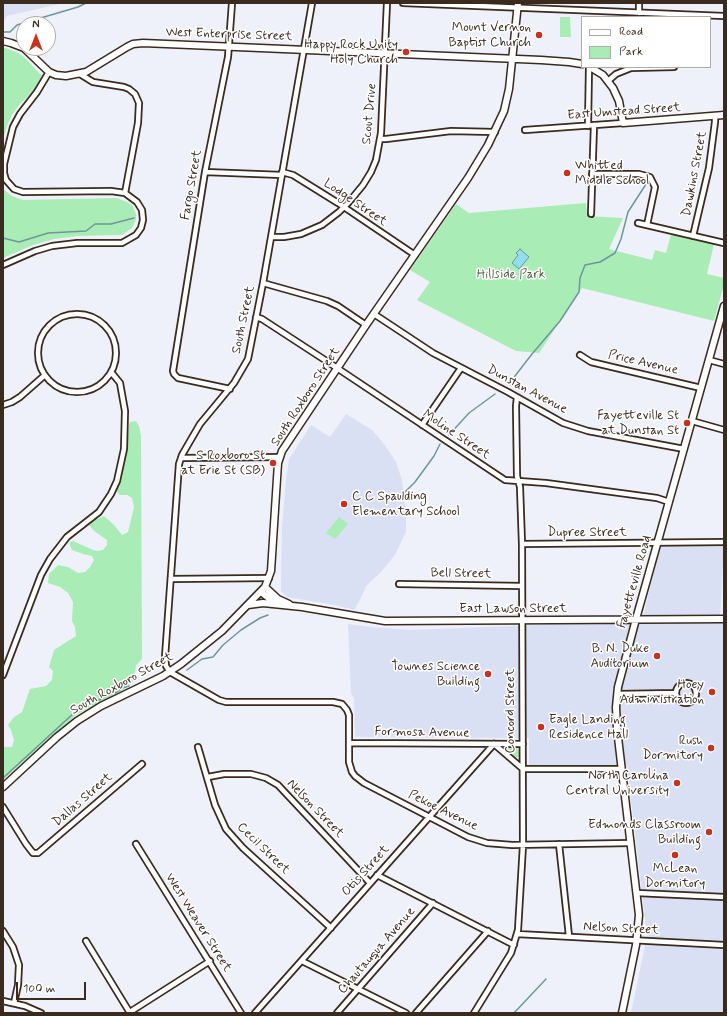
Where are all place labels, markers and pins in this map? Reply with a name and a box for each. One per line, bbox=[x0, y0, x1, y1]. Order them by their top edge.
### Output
place label: Mount Vernon Baptist Church bbox=[448, 20, 531, 51]
marker: Mount Vernon Baptist Church bbox=[534, 30, 544, 40]
place label: Happy Rock Unity Holy Church bbox=[304, 37, 398, 68]
marker: Happy Rock Unity Holy Church bbox=[401, 47, 411, 57]
place label: Whitted Middle School bbox=[575, 158, 649, 189]
marker: Whitted Middle School bbox=[562, 168, 572, 178]
place label: Fayetteville St at Dunstan St bbox=[597, 408, 679, 439]
marker: Fayetteville St at Dunstan St bbox=[682, 418, 692, 428]
place label: S Roxboro St at Erie St (SB) bbox=[181, 448, 265, 479]
marker: S Roxboro St at Erie St (SB) bbox=[268, 458, 278, 468]
place label: C C Spaulding Elementary School bbox=[352, 489, 460, 520]
marker: C C Spaulding Elementary School bbox=[339, 499, 349, 509]
place label: B. N. Duke Auditorium bbox=[590, 641, 649, 672]
marker: B. N. Duke Auditorium bbox=[652, 651, 662, 661]
place label: Townes Science Building bbox=[391, 659, 480, 690]
marker: Townes Science Building bbox=[483, 669, 493, 679]
place label: Hoey Administration bbox=[620, 677, 704, 708]
marker: Hoey Administration bbox=[707, 687, 717, 697]
place label: Eagle Landing Residence Hall bbox=[549, 712, 628, 743]
marker: Eagle Landing Residence Hall bbox=[536, 722, 546, 732]
place label: Rush Dormitory bbox=[643, 733, 703, 764]
marker: Rush Dormitory bbox=[706, 743, 716, 753]
place label: North Carolina Central University bbox=[565, 768, 669, 799]
marker: North Carolina Central University bbox=[672, 778, 682, 788]
place label: Edmonds Classroom Building bbox=[588, 817, 701, 848]
marker: Edmonds Classroom Building bbox=[704, 827, 714, 837]
marker: McLean Dormitory bbox=[670, 850, 680, 860]
place label: McLean Dormitory bbox=[645, 861, 705, 892]

